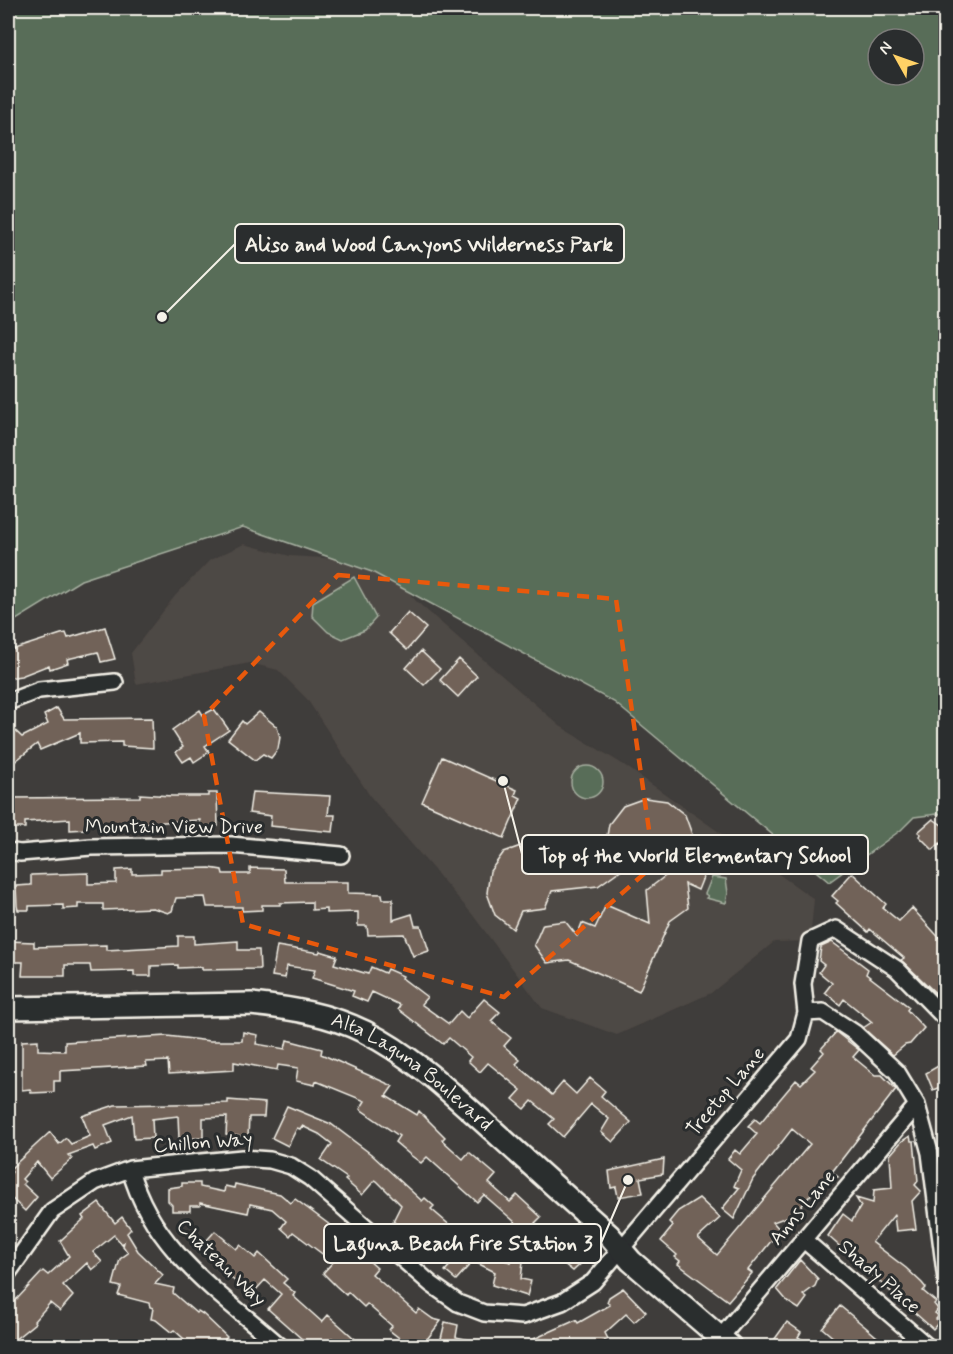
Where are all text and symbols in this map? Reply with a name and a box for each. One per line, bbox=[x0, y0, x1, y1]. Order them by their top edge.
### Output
north arrow bbox=[866, 27, 926, 87]
text: N bbox=[874, 37, 897, 59]
callout: Aliso and Wood Canyons Wilderness Park bbox=[235, 224, 624, 263]
text: Aliso and Wood Canyons Wilderness Park bbox=[245, 231, 614, 259]
street label: Mountain View Drive bbox=[85, 814, 263, 841]
callout: Top of the World Elementary School bbox=[522, 835, 868, 874]
text: Top of the World Elementary School bbox=[538, 842, 852, 870]
street label: Alta Laguna Boulevard bbox=[328, 1006, 499, 1137]
street label: Treetop Lane bbox=[680, 1041, 772, 1143]
street label: Chillon Way bbox=[152, 1126, 254, 1160]
street label: Anns Lane bbox=[764, 1165, 842, 1251]
street label: Chateau Way bbox=[170, 1213, 272, 1313]
callout: Laguna Beach Fire Station 3 bbox=[324, 1224, 601, 1263]
text: Laguna Beach Fire Station 3 bbox=[333, 1230, 593, 1260]
street label: Shady Place bbox=[832, 1234, 926, 1320]

